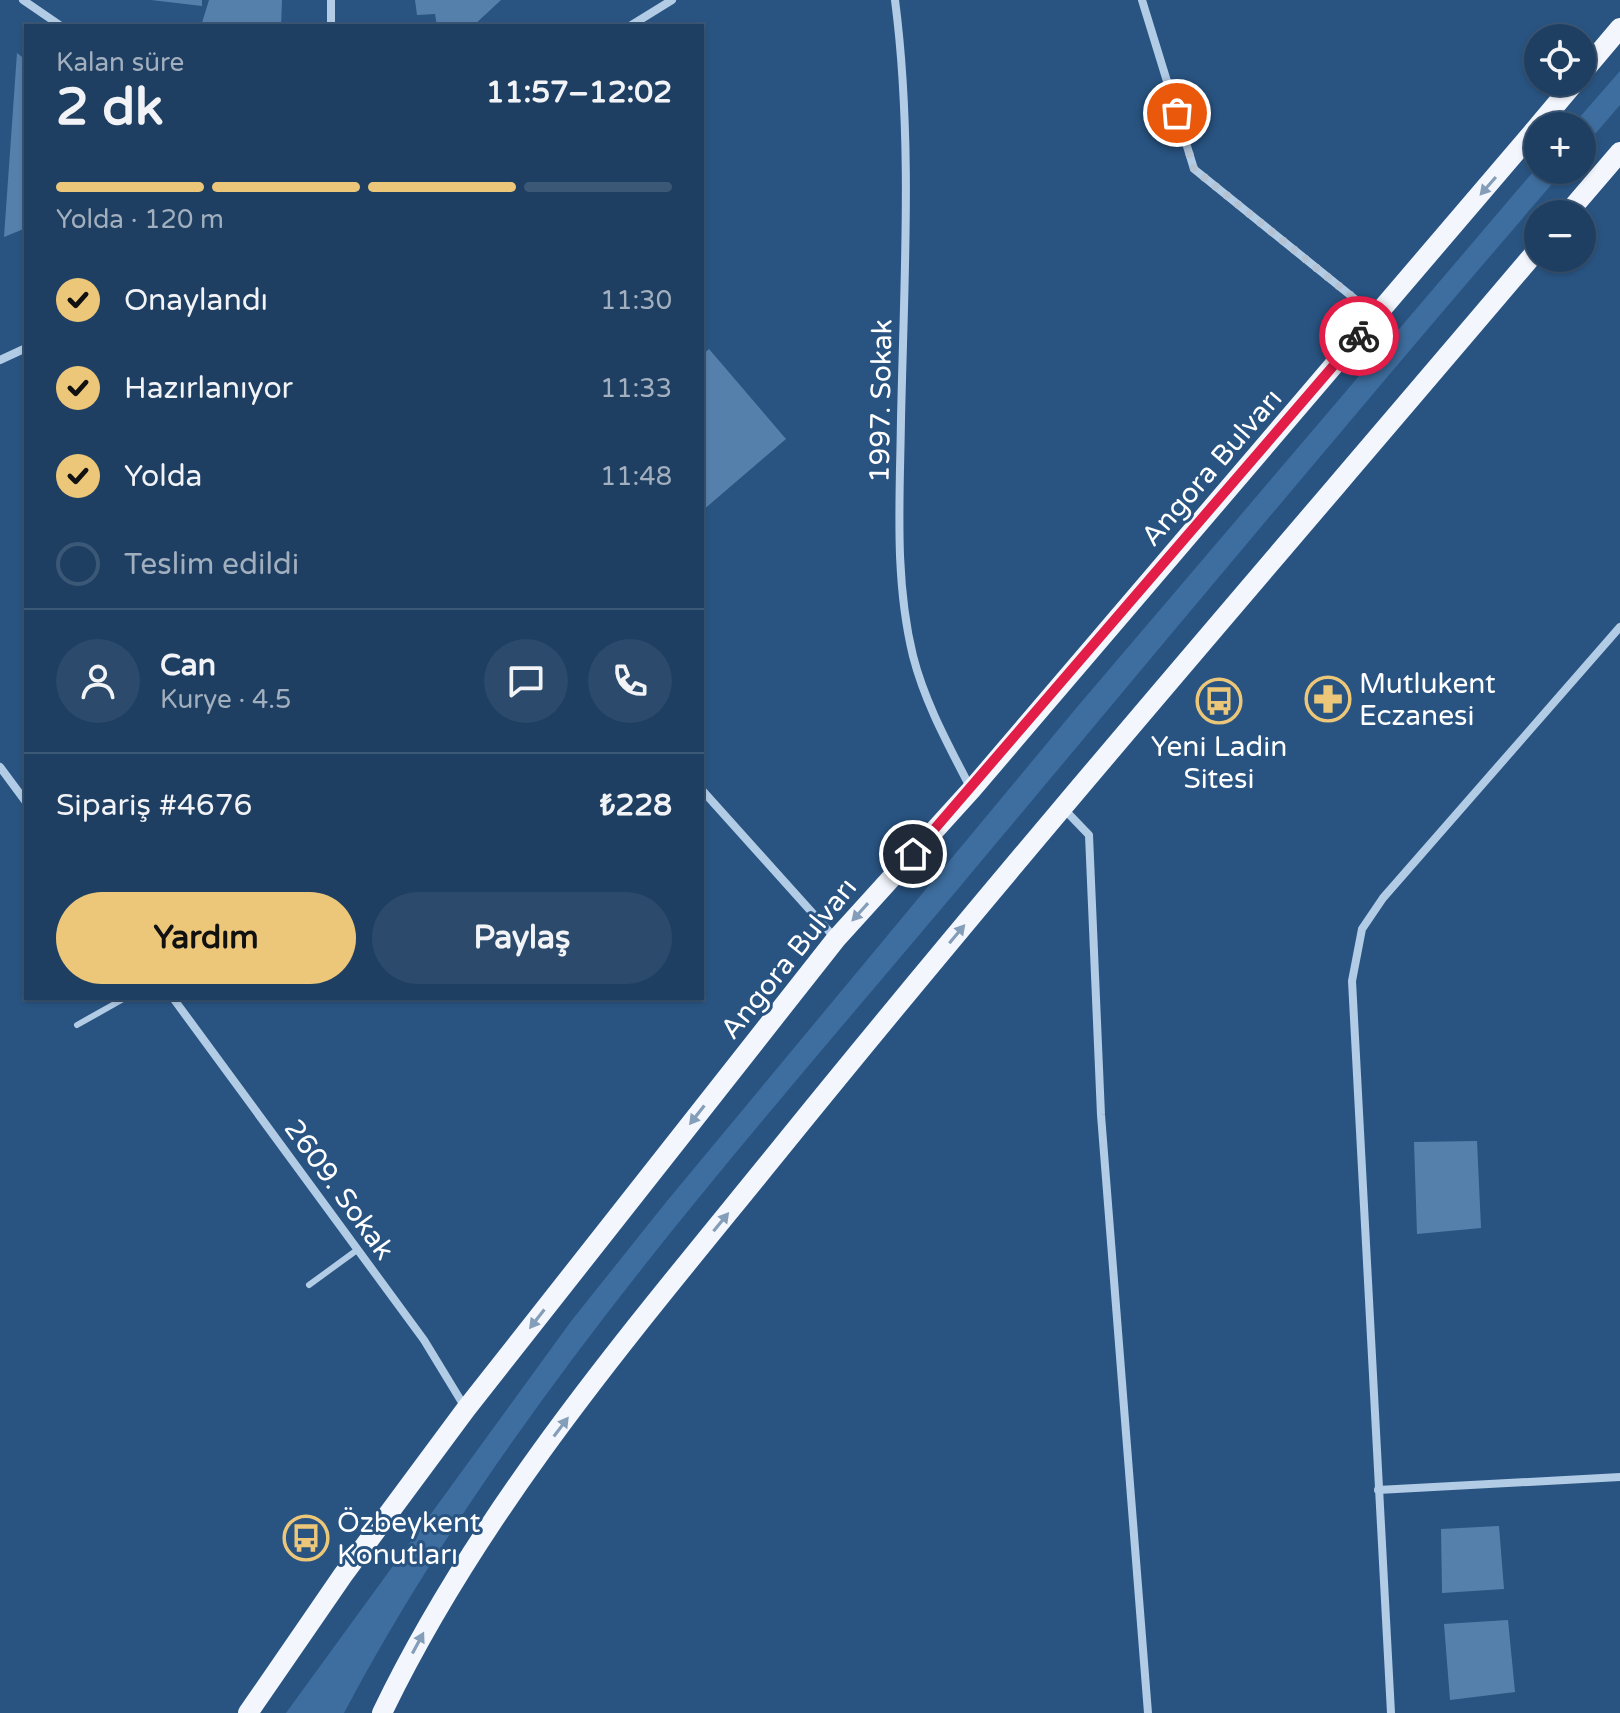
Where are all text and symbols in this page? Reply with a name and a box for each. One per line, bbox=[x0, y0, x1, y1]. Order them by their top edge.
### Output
map controls bbox=[1524, 24, 1596, 272]
button: locate bbox=[1524, 24, 1596, 96]
text: Kalan süre bbox=[56, 47, 184, 78]
text: 11:57–12:02 bbox=[486, 74, 672, 111]
text: 2 dk bbox=[56, 76, 163, 139]
pin bbox=[1143, 79, 1211, 147]
icon: bag bbox=[1155, 91, 1199, 135]
button: + bbox=[1524, 112, 1596, 184]
one-way arrow bbox=[1479, 176, 1497, 196]
button: − bbox=[1524, 200, 1596, 272]
text: Yolda · 120 m bbox=[56, 204, 224, 235]
icon: check bbox=[56, 278, 100, 322]
text: Onaylandı bbox=[124, 282, 268, 319]
text: 11:30 bbox=[600, 285, 672, 316]
courier bbox=[1319, 296, 1399, 376]
icon: bike bbox=[1337, 314, 1381, 358]
street label: 1997. Sokak bbox=[863, 319, 899, 483]
icon: check bbox=[56, 366, 100, 410]
text: Hazırlanıyor bbox=[124, 370, 293, 407]
text: 11:33 bbox=[600, 373, 672, 404]
street label: Angora Bulvarı bbox=[1134, 382, 1289, 553]
icon: check bbox=[56, 454, 100, 498]
text: Yolda bbox=[124, 458, 202, 495]
text: 11:48 bbox=[600, 461, 672, 492]
text: Teslim edildi bbox=[124, 546, 299, 583]
button: person bbox=[56, 639, 140, 723]
button: chat bbox=[484, 639, 568, 723]
button: phone bbox=[588, 639, 672, 723]
text: Can bbox=[160, 647, 216, 684]
place label: Mutlukent Eczanesi bbox=[1359, 667, 1496, 733]
pharmacy icon: Mutlukent Eczanesi bbox=[1304, 675, 1352, 723]
bus stop icon: Yeni Ladin Sitesi bbox=[1195, 677, 1243, 725]
text: Kurye · 4.5 bbox=[160, 684, 291, 715]
place label: Yeni Ladin Sitesi bbox=[1151, 730, 1287, 796]
text: Sipariş #4676 bbox=[56, 787, 252, 824]
text: ₺228 bbox=[600, 787, 672, 824]
pin bbox=[879, 820, 947, 888]
icon: home bbox=[891, 832, 935, 876]
street label: Angora Bulvarı bbox=[713, 871, 864, 1046]
button: Yardım bbox=[56, 892, 356, 984]
button: Paylaş bbox=[372, 892, 672, 984]
one-way arrow bbox=[851, 903, 869, 922]
one-way arrow bbox=[948, 925, 965, 945]
one-way arrow bbox=[690, 1105, 706, 1125]
street label: 2609. Sokak bbox=[277, 1113, 401, 1266]
one-way arrow bbox=[712, 1212, 729, 1232]
one-way arrow bbox=[529, 1309, 545, 1329]
one-way arrow bbox=[552, 1417, 568, 1437]
place label: Özbeykent Konutları bbox=[337, 1506, 481, 1572]
bus stop icon: Özbeykent Konutları bbox=[282, 1514, 330, 1562]
one-way arrow bbox=[411, 1632, 424, 1655]

